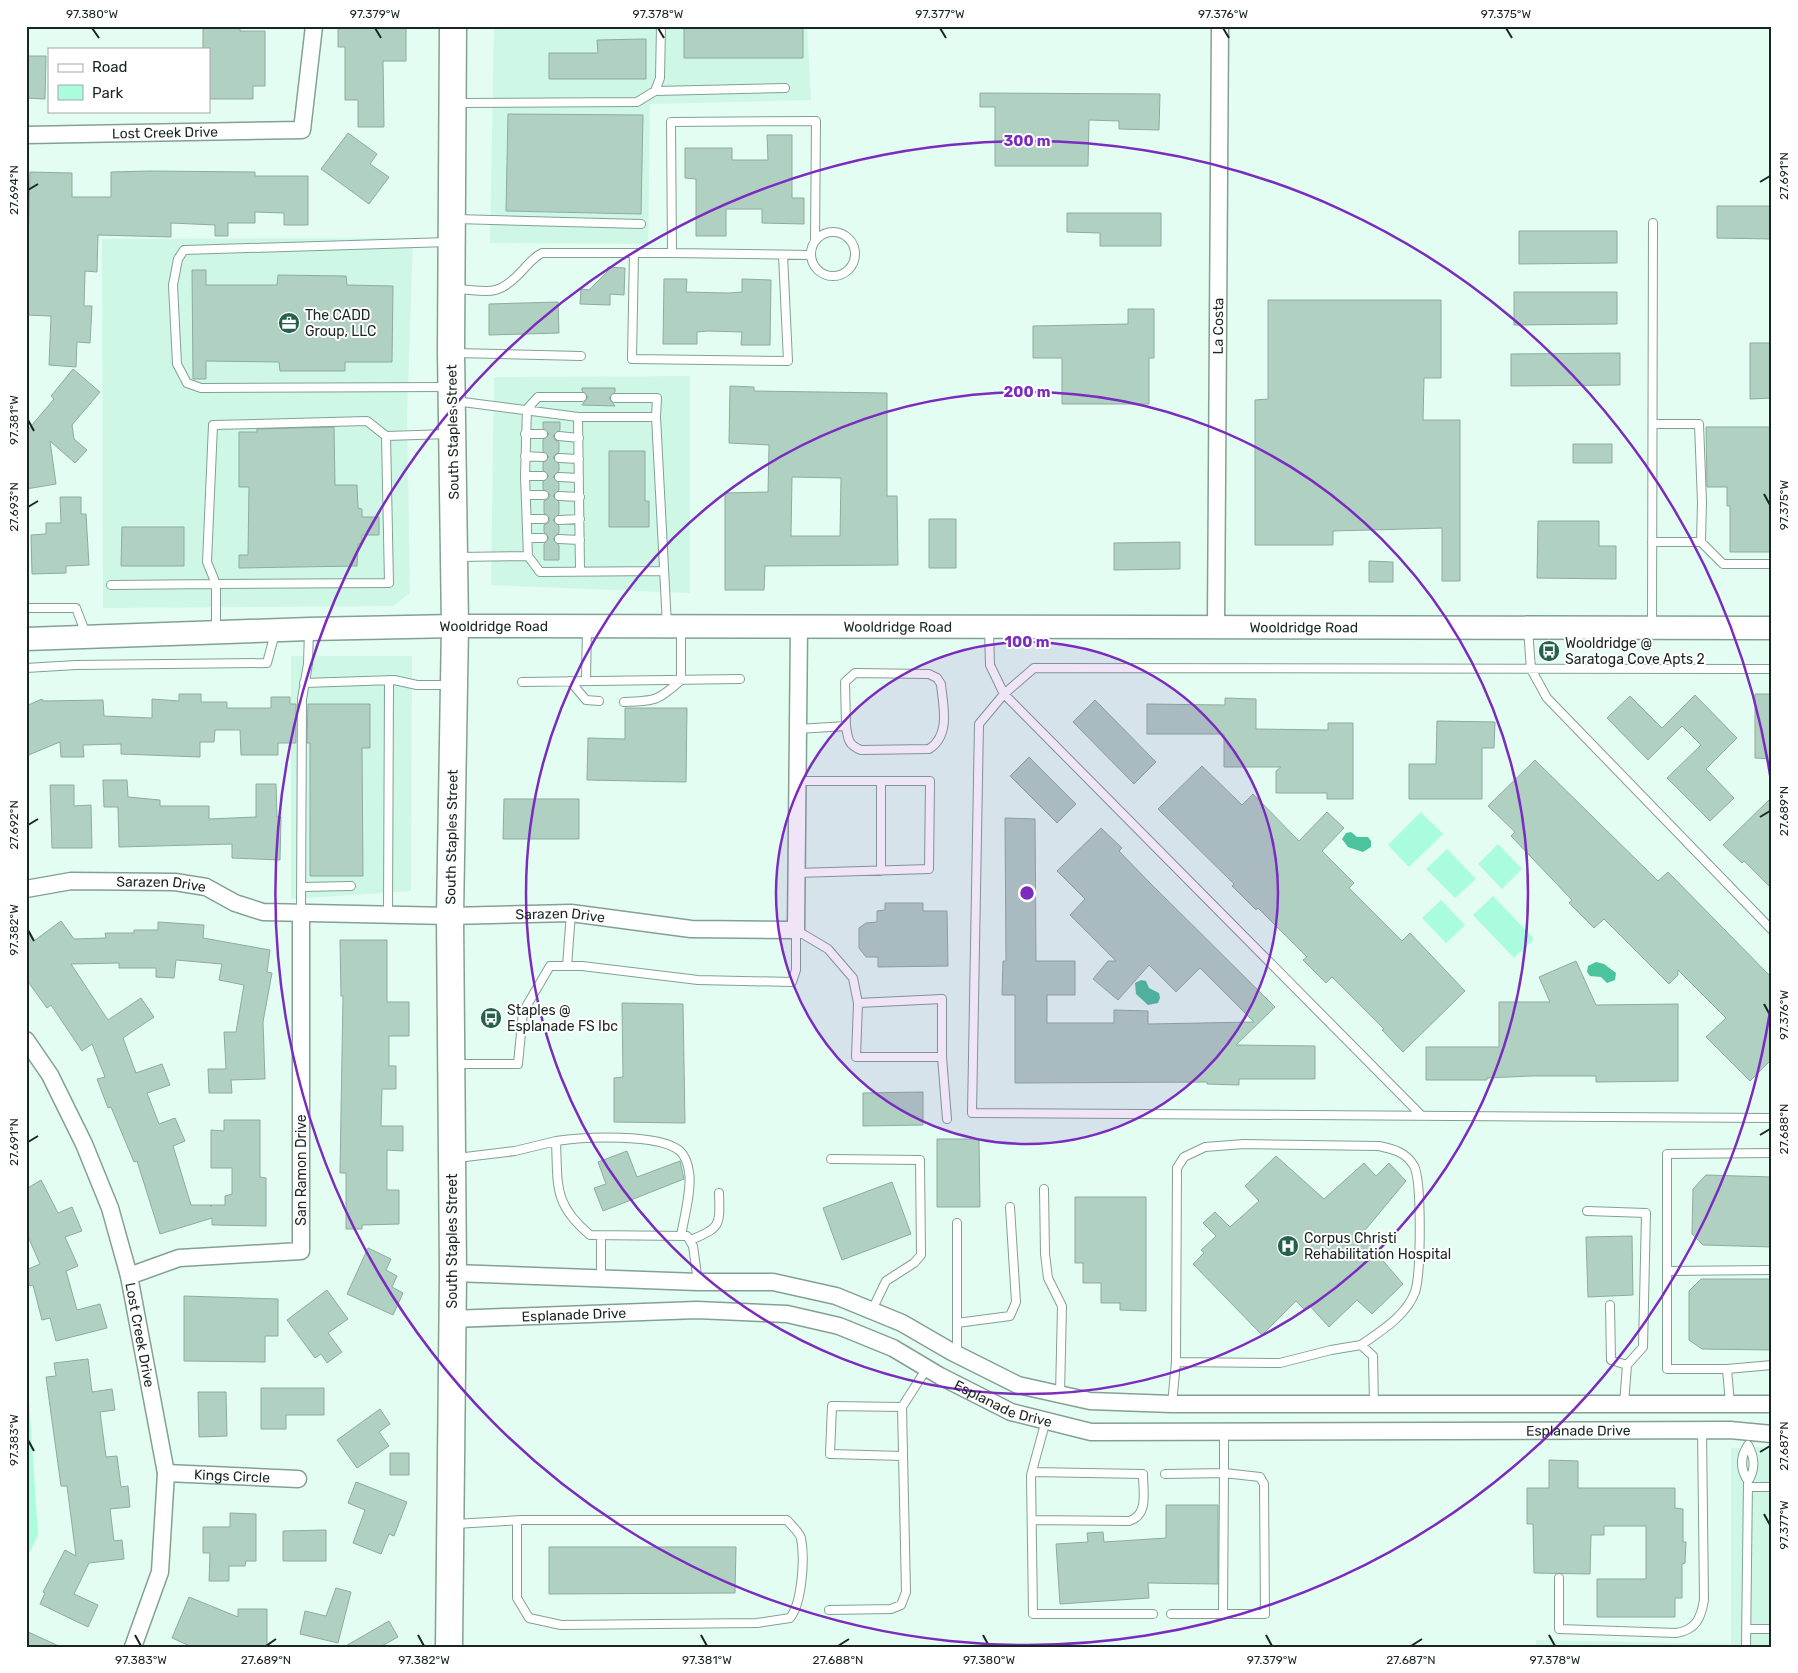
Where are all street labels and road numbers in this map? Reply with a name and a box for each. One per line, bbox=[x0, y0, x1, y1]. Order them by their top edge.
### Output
street label: Lost Creek Drive bbox=[112, 123, 218, 142]
street label: La Costa bbox=[1209, 298, 1227, 354]
street label: South Staples Street bbox=[443, 364, 463, 500]
street label: Wooldridge Road bbox=[439, 617, 548, 635]
street label: Wooldridge Road bbox=[843, 618, 952, 635]
street label: Wooldridge Road bbox=[1249, 619, 1358, 636]
street label: South Staples Street bbox=[442, 769, 461, 905]
street label: Sarazen Drive bbox=[116, 873, 207, 895]
street label: Sarazen Drive bbox=[515, 904, 606, 926]
street label: San Ramon Drive bbox=[293, 1114, 310, 1226]
street label: South Staples Street bbox=[444, 1173, 461, 1309]
street label: Lost Creek Drive bbox=[122, 1281, 158, 1389]
street label: Esplanade Drive bbox=[521, 1304, 627, 1325]
street label: Esplanade Drive bbox=[951, 1376, 1054, 1430]
street label: Esplanade Drive bbox=[1526, 1422, 1631, 1439]
street label: Kings Circle bbox=[194, 1466, 270, 1486]

